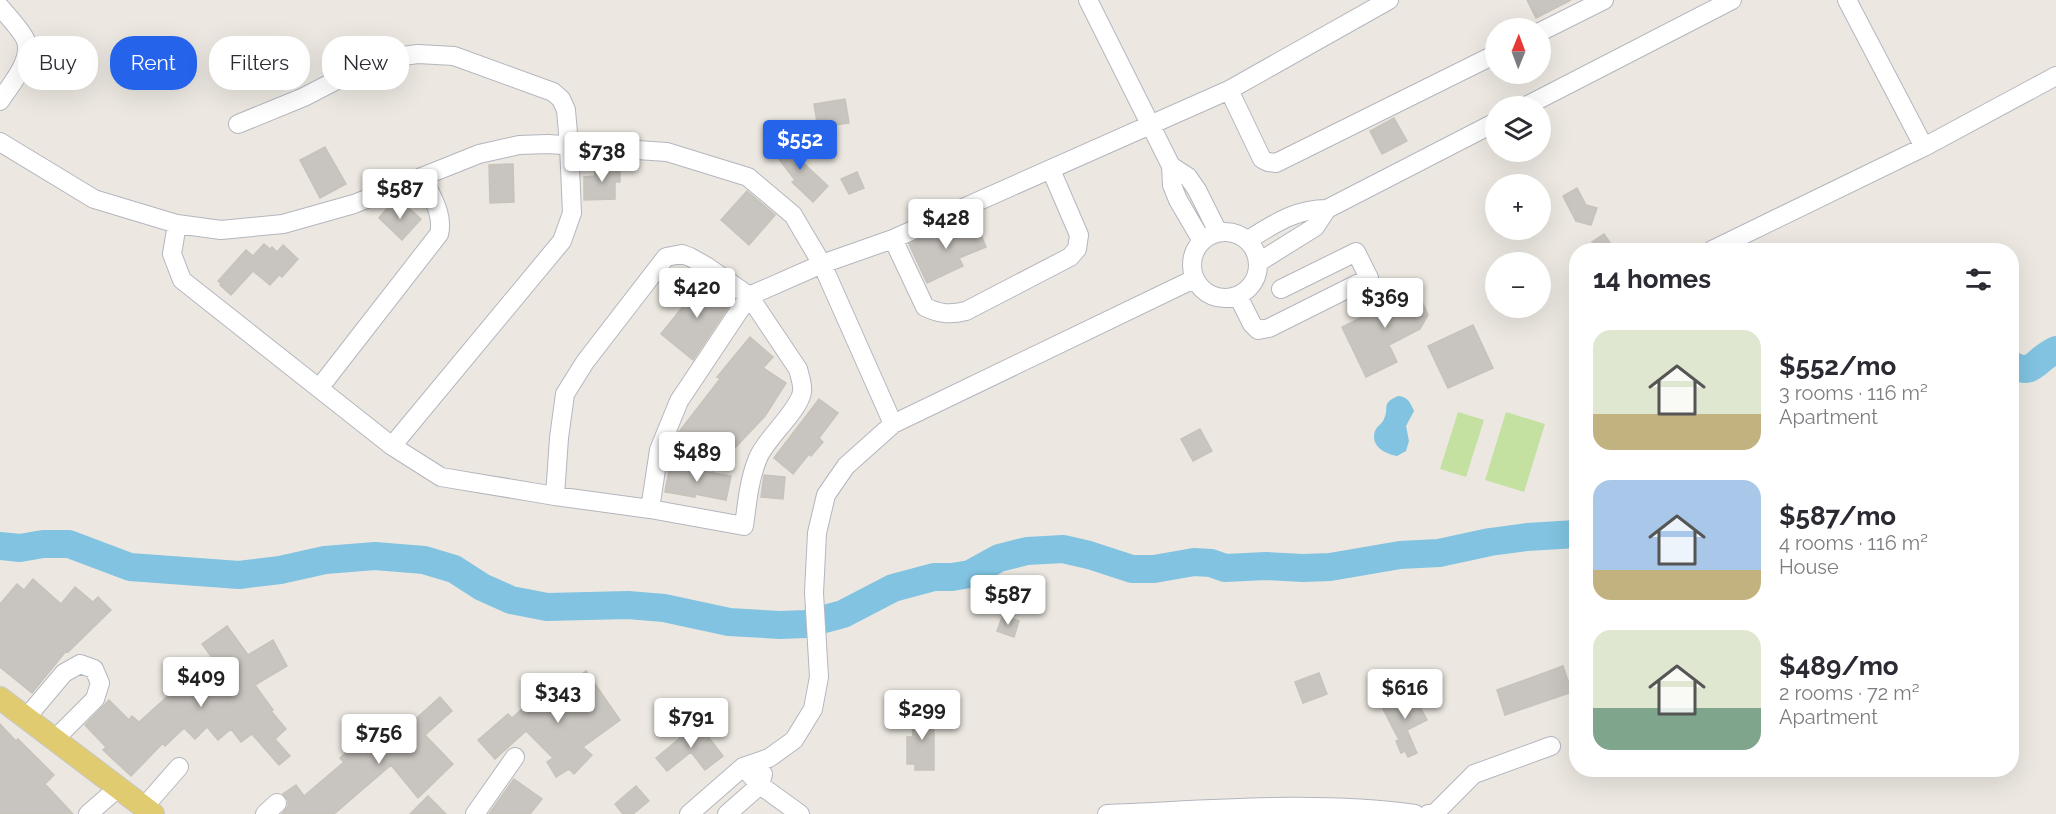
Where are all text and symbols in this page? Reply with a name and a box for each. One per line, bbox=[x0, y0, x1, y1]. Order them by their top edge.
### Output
north arrow bbox=[1485, 18, 1551, 84]
map controls bbox=[1485, 18, 1551, 318]
chip: Buy bbox=[18, 36, 98, 90]
chip: Rent bbox=[110, 36, 197, 90]
chip: Filters bbox=[209, 36, 310, 90]
chip: New bbox=[322, 36, 409, 90]
button: layers bbox=[1485, 96, 1551, 162]
pin: $552 bbox=[764, 120, 836, 171]
text: $552 bbox=[777, 127, 823, 151]
pin: $738 bbox=[566, 132, 638, 183]
text: $738 bbox=[578, 139, 626, 163]
pin: $587 bbox=[364, 169, 436, 220]
button: + bbox=[1485, 174, 1551, 240]
text: $587 bbox=[376, 176, 424, 200]
pin: $428 bbox=[910, 199, 982, 250]
text: $428 bbox=[922, 206, 970, 230]
button: − bbox=[1485, 252, 1551, 318]
icon: filters bbox=[1962, 263, 1995, 296]
text: 14 homes bbox=[1593, 264, 1711, 294]
pin: $420 bbox=[661, 268, 733, 319]
text: $420 bbox=[673, 275, 721, 299]
pin: $369 bbox=[1349, 278, 1421, 329]
text: $369 bbox=[1361, 285, 1409, 309]
text: $552/mo bbox=[1779, 351, 1896, 381]
icon: home bbox=[1641, 354, 1713, 426]
text: 3 rooms · 116 m² bbox=[1779, 381, 1928, 405]
text: Apartment bbox=[1779, 405, 1878, 429]
pin: $489 bbox=[661, 432, 733, 483]
text: $489 bbox=[673, 439, 721, 463]
text: $587/mo bbox=[1779, 501, 1896, 531]
icon: home bbox=[1641, 504, 1713, 576]
text: 4 rooms · 116 m² bbox=[1779, 531, 1928, 555]
text: House bbox=[1779, 555, 1839, 579]
pin: $587 bbox=[972, 575, 1044, 626]
text: $587 bbox=[984, 582, 1032, 606]
text: $489/mo bbox=[1779, 651, 1899, 681]
icon: home bbox=[1641, 654, 1713, 726]
pin: $409 bbox=[165, 657, 237, 708]
text: $409 bbox=[177, 664, 225, 688]
pin: $616 bbox=[1369, 669, 1441, 720]
pin: $343 bbox=[522, 673, 594, 724]
text: $616 bbox=[1382, 676, 1428, 700]
text: $343 bbox=[535, 680, 581, 704]
text: 2 rooms · 72 m² bbox=[1779, 681, 1919, 705]
pin: $299 bbox=[886, 690, 958, 741]
text: $299 bbox=[898, 697, 946, 721]
pin: $791 bbox=[655, 698, 727, 749]
text: $791 bbox=[668, 705, 714, 729]
text: Apartment bbox=[1779, 705, 1878, 729]
pin: $756 bbox=[343, 714, 415, 765]
text: $756 bbox=[356, 721, 402, 745]

